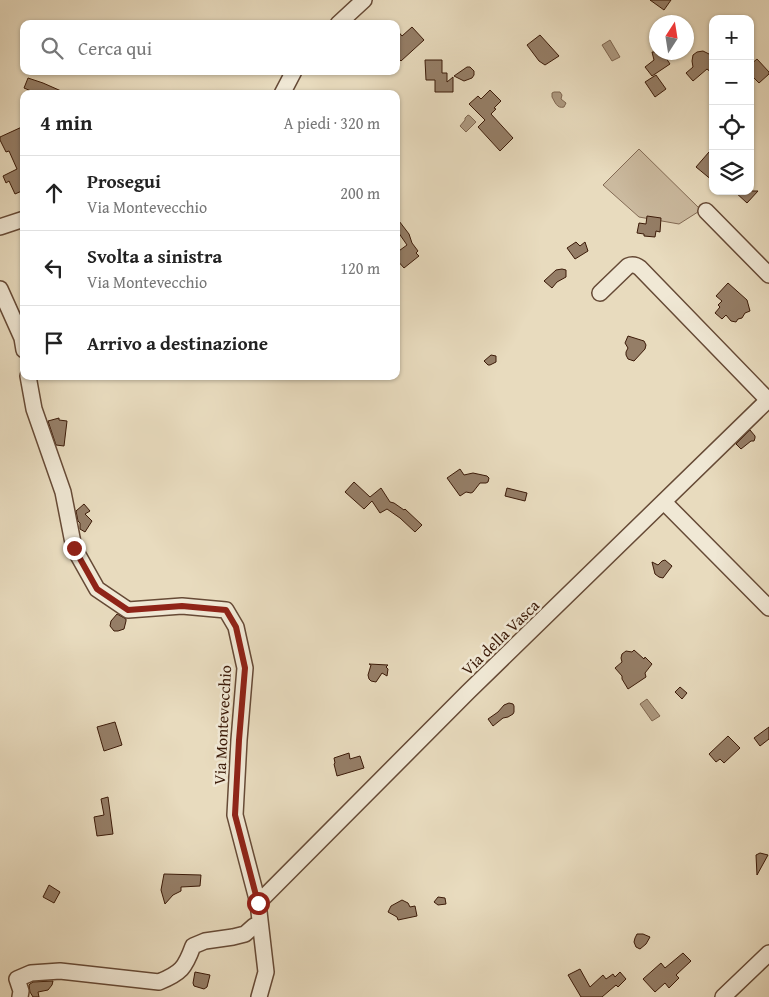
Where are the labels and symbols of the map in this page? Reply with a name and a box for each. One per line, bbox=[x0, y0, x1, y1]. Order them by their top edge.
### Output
north arrow bbox=[649, 15, 694, 60]
route end bbox=[63, 537, 86, 560]
street label: Via della Vasca bbox=[456, 593, 545, 680]
street label: Via Montevecchio bbox=[207, 664, 237, 786]
route start bbox=[247, 892, 270, 915]

